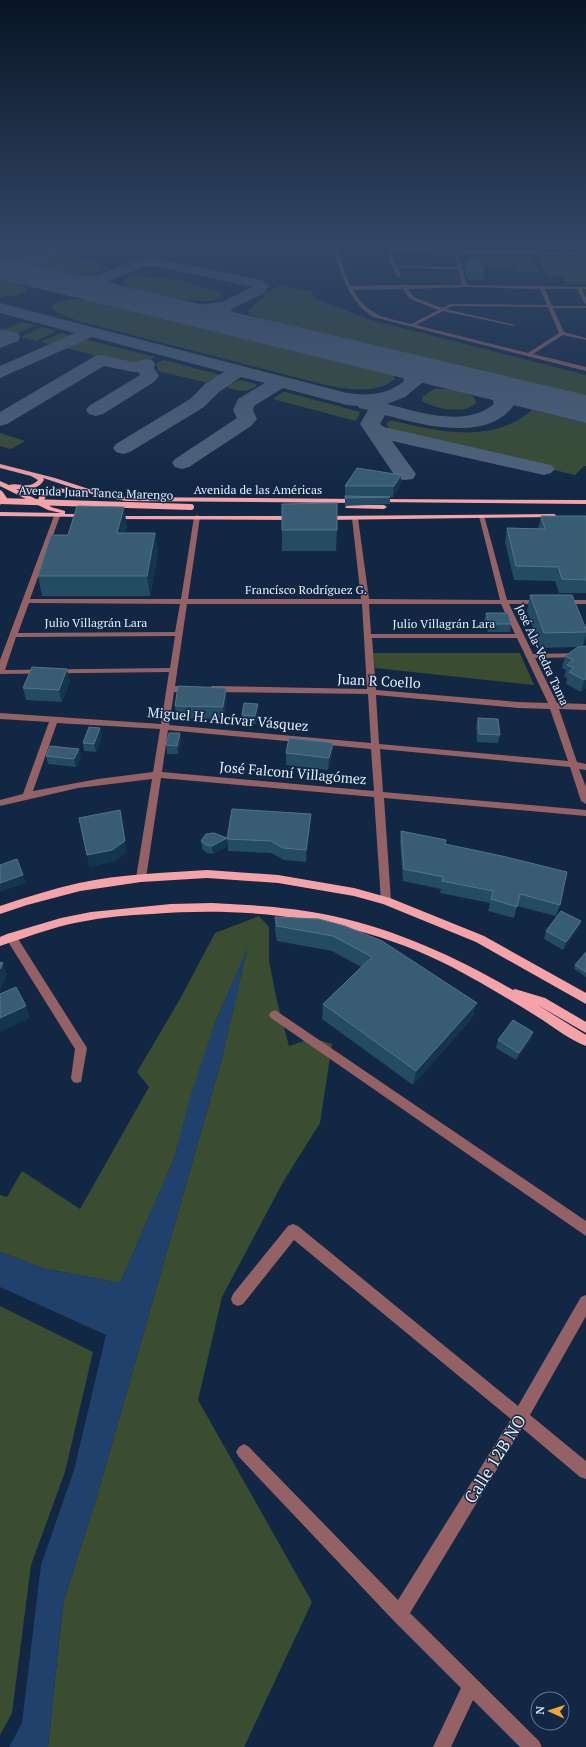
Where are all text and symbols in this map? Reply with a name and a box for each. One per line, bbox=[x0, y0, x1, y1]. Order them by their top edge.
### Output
street label: Avenida Juan Tanca Marengo bbox=[18, 482, 174, 503]
street label: Avenida de las Américas bbox=[194, 482, 322, 497]
street label: Francísco Rodríguez G. bbox=[245, 582, 367, 597]
street label: José Ala-Vedra Tama bbox=[512, 602, 572, 708]
street label: Julio Villagrán Lara bbox=[45, 615, 147, 630]
street label: Julio Villagrán Lara bbox=[393, 616, 495, 631]
street label: Juan R Coello bbox=[337, 669, 421, 692]
street label: Miguel H. Alcívar Vásquez bbox=[147, 702, 310, 735]
street label: José Falconí Villagómez bbox=[219, 757, 368, 788]
street label: Calle 12B NO bbox=[458, 1410, 531, 1507]
north arrow bbox=[530, 1691, 570, 1731]
text: N bbox=[533, 1705, 547, 1715]

